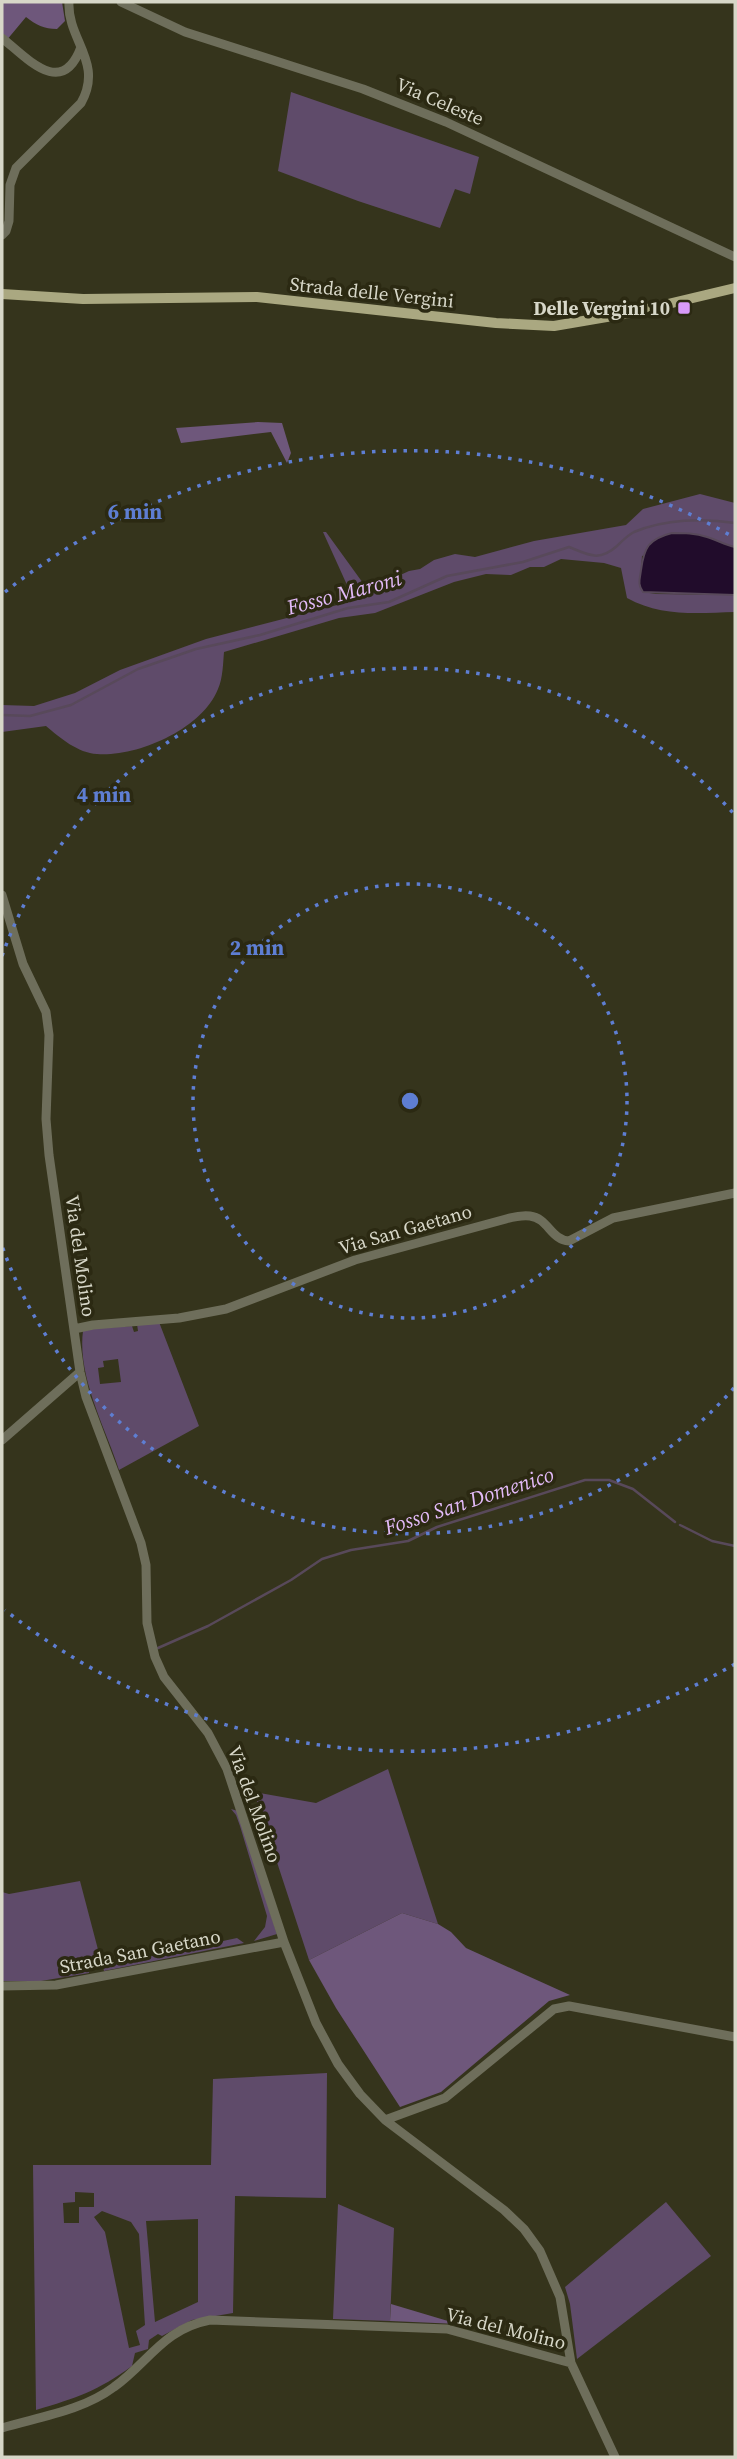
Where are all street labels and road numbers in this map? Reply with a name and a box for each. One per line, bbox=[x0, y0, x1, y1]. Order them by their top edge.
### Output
street label: Via Celeste bbox=[392, 71, 488, 131]
street label: Strada delle Vergini bbox=[289, 270, 456, 314]
street label: Via del Molino bbox=[60, 1193, 102, 1319]
street label: Via San Gaetano bbox=[335, 1198, 475, 1260]
street label: Via del Molino bbox=[222, 1742, 288, 1866]
street label: Strada San Gaetano bbox=[57, 1923, 223, 1979]
street label: Via del Molino bbox=[443, 2301, 569, 2355]

